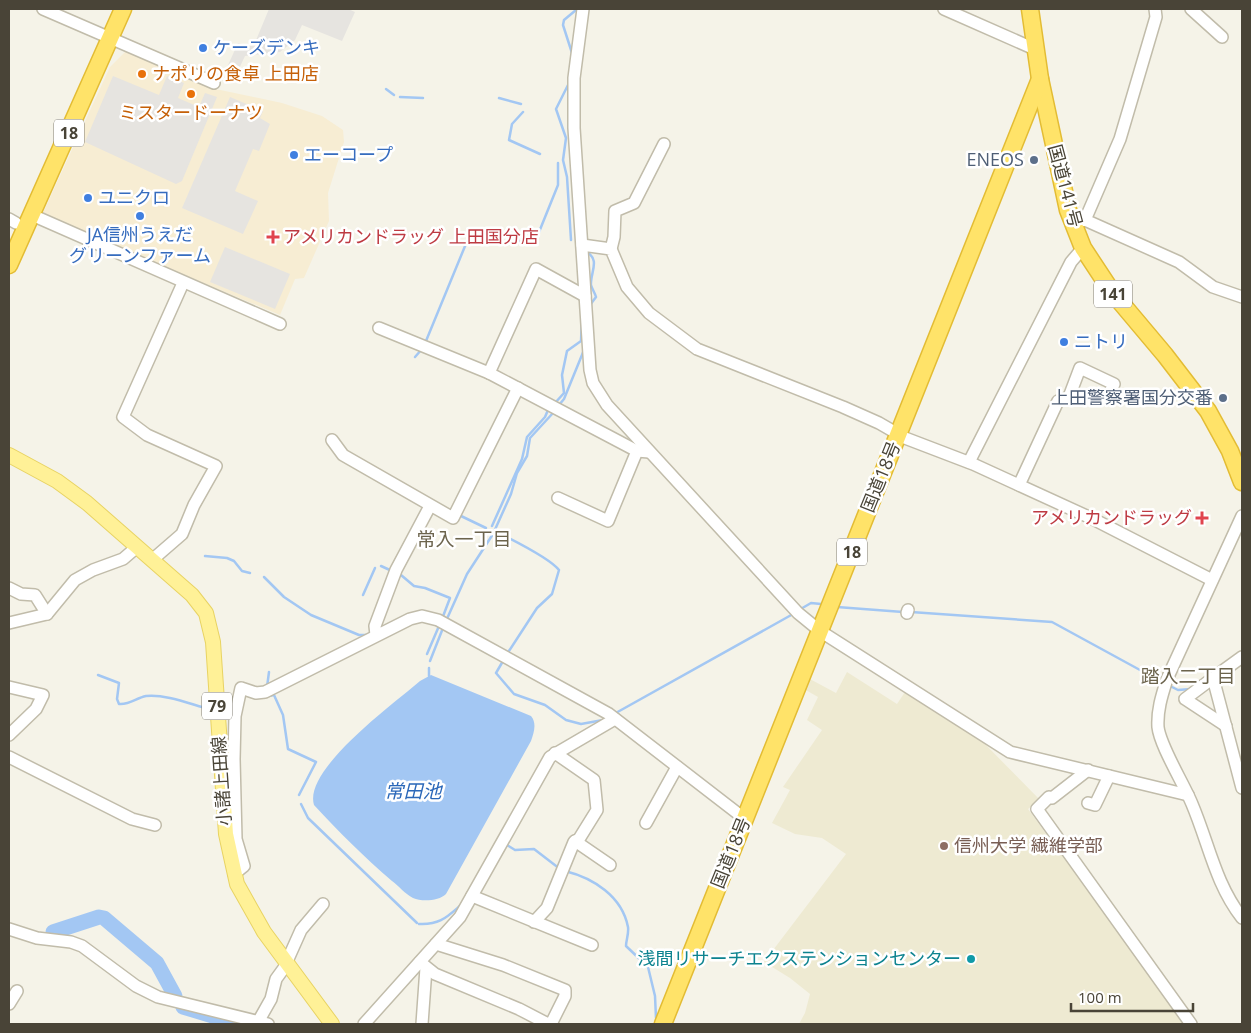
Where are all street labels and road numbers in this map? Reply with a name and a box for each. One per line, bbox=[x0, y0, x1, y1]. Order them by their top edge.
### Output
road number: 18 bbox=[54, 120, 84, 146]
street label: 国道141号 bbox=[1043, 142, 1089, 230]
road number: 141 bbox=[1094, 280, 1132, 308]
street label: 国道18号 bbox=[855, 438, 905, 516]
road number: 18 bbox=[837, 538, 867, 566]
road number: 79 bbox=[202, 692, 232, 719]
street label: 小諸上田線 bbox=[206, 735, 236, 827]
street label: 国道18号 bbox=[705, 814, 755, 892]

